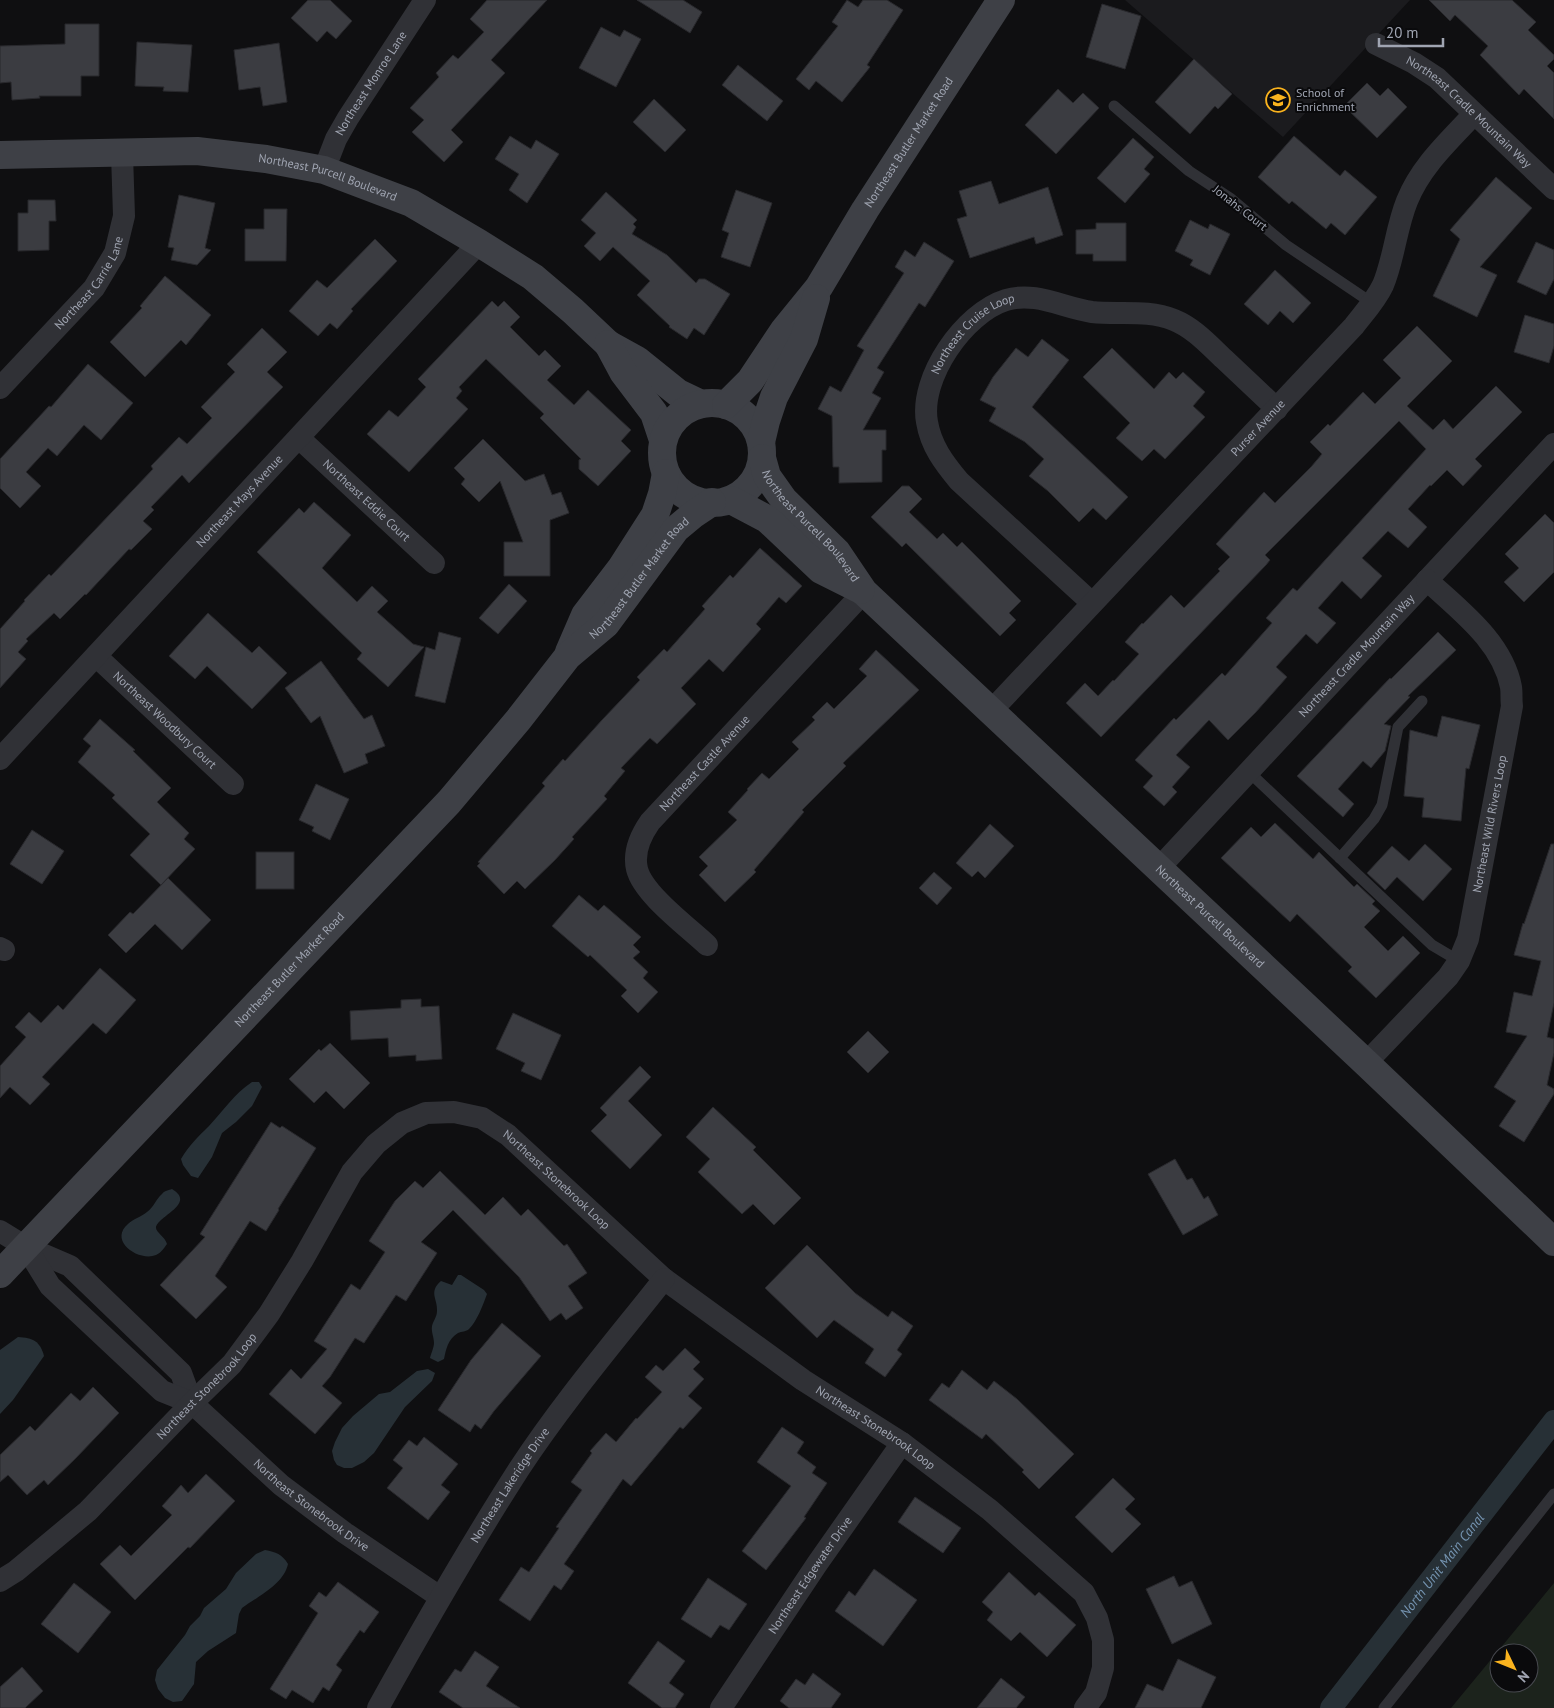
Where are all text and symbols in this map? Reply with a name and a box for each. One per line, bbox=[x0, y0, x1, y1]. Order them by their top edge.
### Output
scale bar bbox=[1379, 15, 1443, 47]
text: 20 m bbox=[1386, 23, 1419, 42]
street label: Northeast Monroe Lane bbox=[332, 28, 410, 138]
street label: Northeast Cradle Mountain Way bbox=[1404, 52, 1535, 171]
street label: Northeast Butler Market Road bbox=[861, 74, 956, 210]
place label: School of Enrichment bbox=[1296, 85, 1355, 114]
school or university icon: School of Enrichment bbox=[1265, 87, 1291, 113]
street label: Northeast Purcell Boulevard bbox=[258, 150, 399, 204]
street label: Jonahs Court bbox=[1209, 181, 1271, 234]
street label: Northeast Carrie Lane bbox=[51, 235, 126, 332]
street label: Northeast Cruise Loop bbox=[927, 290, 1016, 376]
street label: Purser Avenue bbox=[1227, 396, 1288, 459]
street label: Northeast Mays Avenue bbox=[193, 451, 286, 550]
street label: Northeast Eddie Court bbox=[320, 456, 414, 544]
street label: Northeast Purcell Boulevard bbox=[759, 468, 863, 585]
street label: Northeast Butler Market Road bbox=[586, 513, 692, 642]
street label: Northeast Cradle Mountain Way bbox=[1295, 590, 1418, 720]
street label: Northeast Woodbury Court bbox=[110, 668, 220, 772]
street label: Northeast Castle Avenue bbox=[656, 712, 753, 814]
street label: Northeast Wild Rivers Loop bbox=[1469, 754, 1510, 894]
street label: Northeast Purcell Boulevard bbox=[1153, 861, 1268, 971]
street label: Northeast Butler Market Road bbox=[231, 909, 347, 1030]
street label: Northeast Stonebrook Loop bbox=[501, 1126, 613, 1232]
street label: Northeast Stonebrook Loop bbox=[153, 1330, 260, 1442]
street label: Northeast Stonebrook Loop bbox=[813, 1382, 938, 1473]
street label: Northeast Lakeridge Drive bbox=[467, 1424, 552, 1545]
street label: Northeast Stonebrook Drive bbox=[251, 1455, 372, 1554]
water label: North Unit Main Canal bbox=[1396, 1509, 1488, 1621]
street label: Northeast Edgewater Drive bbox=[765, 1513, 855, 1636]
north arrow bbox=[1489, 1643, 1539, 1693]
text: N bbox=[1514, 1667, 1533, 1686]

